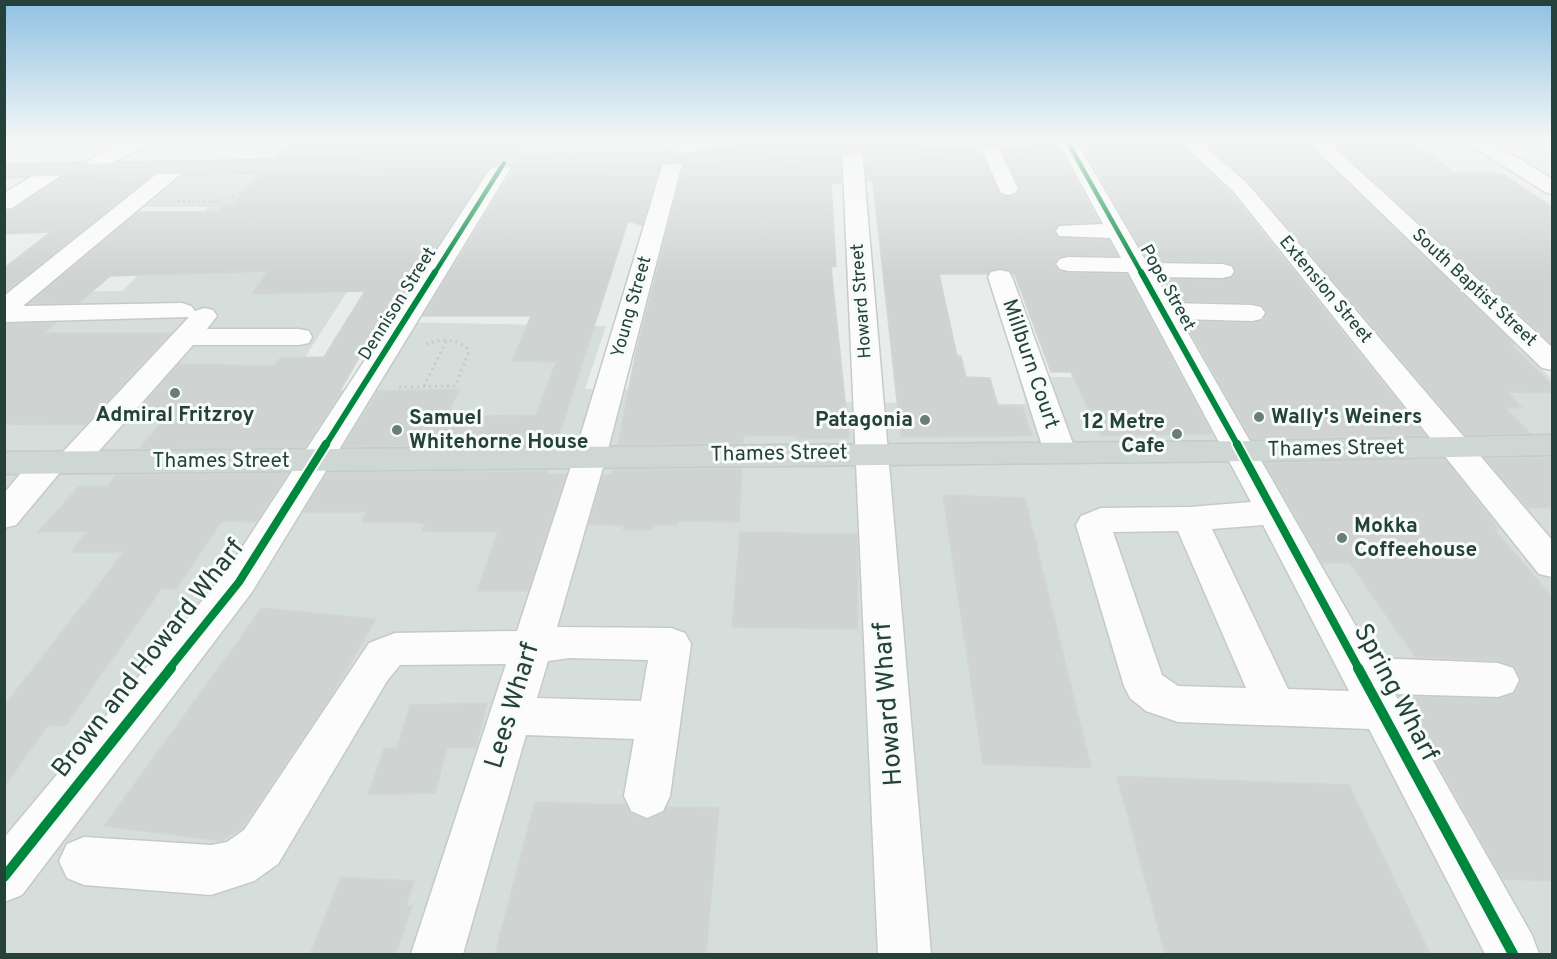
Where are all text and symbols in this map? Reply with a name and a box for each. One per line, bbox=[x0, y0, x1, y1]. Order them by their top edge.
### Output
street label: South Baptist Street bbox=[1407, 224, 1541, 352]
street label: Extension Street bbox=[1273, 232, 1377, 348]
street label: Pope Street bbox=[1134, 241, 1200, 335]
street label: Dennison Street bbox=[354, 243, 442, 365]
street label: Howard Street bbox=[847, 243, 877, 359]
street label: Young Street bbox=[607, 254, 657, 360]
street label: Millburn Court bbox=[995, 295, 1065, 433]
marker: Admiral Fritzroy bbox=[168, 386, 182, 400]
place label: Admiral Fritzroy bbox=[95, 402, 255, 429]
place label: Wally's Weiners bbox=[1271, 404, 1422, 431]
place label: Samuel Whitehorne House bbox=[409, 405, 589, 456]
place label: Patagonia bbox=[815, 407, 913, 434]
place label: 12 Metre Cafe bbox=[1083, 409, 1165, 460]
marker: Wally's Weiners bbox=[1252, 410, 1266, 424]
marker: Patagonia bbox=[918, 413, 932, 427]
marker: Samuel Whitehorne House bbox=[390, 423, 404, 437]
marker: 12 Metre Cafe bbox=[1170, 427, 1184, 441]
street label: Thames Street bbox=[1267, 434, 1405, 464]
street label: Thames Street bbox=[710, 439, 848, 469]
street label: Thames Street bbox=[152, 448, 290, 475]
place label: Mokka Coffeehouse bbox=[1354, 513, 1477, 564]
marker: Mokka Coffeehouse bbox=[1335, 531, 1349, 545]
street label: Brown and Howard Wharf bbox=[45, 533, 253, 785]
street label: Spring Wharf bbox=[1345, 618, 1445, 768]
street label: Howard Wharf bbox=[867, 621, 911, 787]
street label: Lees Wharf bbox=[478, 639, 548, 773]

